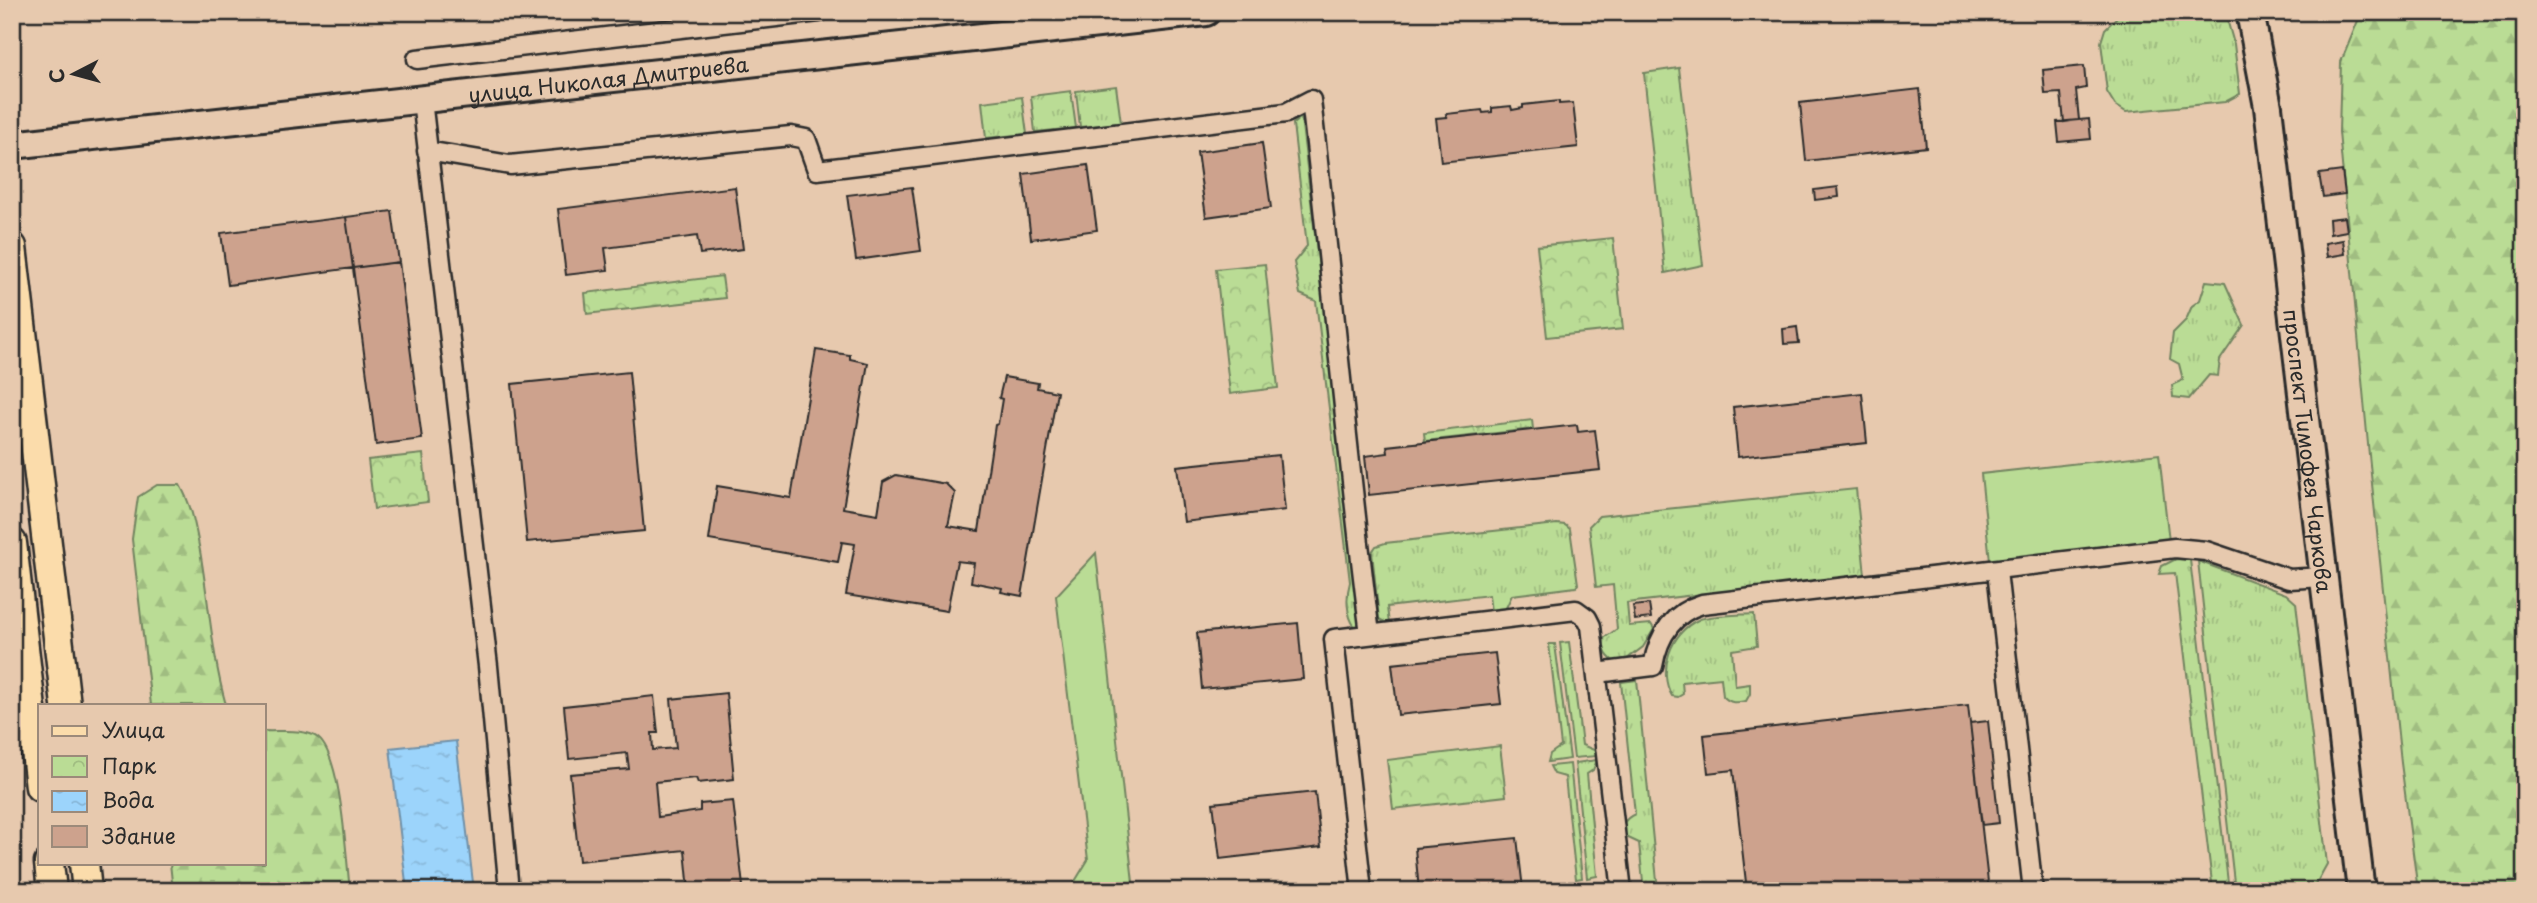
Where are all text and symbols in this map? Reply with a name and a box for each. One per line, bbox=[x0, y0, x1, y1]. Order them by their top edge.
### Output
north arrow bbox=[38, 38, 108, 108]
street label: улица Николая Дмитриева bbox=[467, 47, 750, 110]
text: С bbox=[41, 67, 71, 84]
street label: проспект Тимофея Чаркова bbox=[2276, 307, 2342, 595]
legend bbox=[38, 704, 266, 864]
text: Улица bbox=[102, 713, 165, 745]
text: Парк bbox=[102, 749, 157, 781]
text: Вода bbox=[102, 783, 154, 815]
text: Здание bbox=[102, 819, 176, 851]

